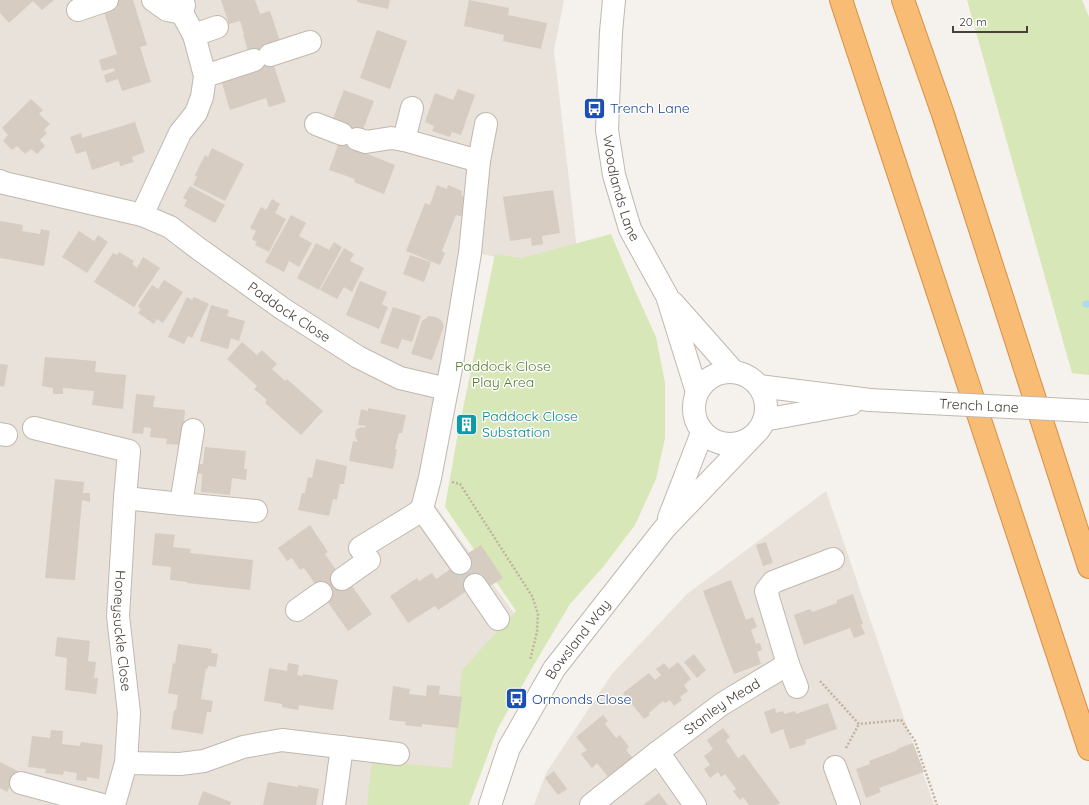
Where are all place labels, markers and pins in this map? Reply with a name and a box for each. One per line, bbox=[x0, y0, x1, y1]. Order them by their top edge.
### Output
bus stop icon: Trench Lane bbox=[581, 95, 607, 121]
place label: Trench Lane bbox=[610, 99, 690, 117]
place label: Paddock Close Substation bbox=[482, 407, 578, 441]
building icon: Paddock Close Substation bbox=[454, 411, 480, 437]
bus stop icon: Ormonds Close bbox=[504, 686, 530, 712]
place label: Ormonds Close bbox=[532, 690, 632, 708]

